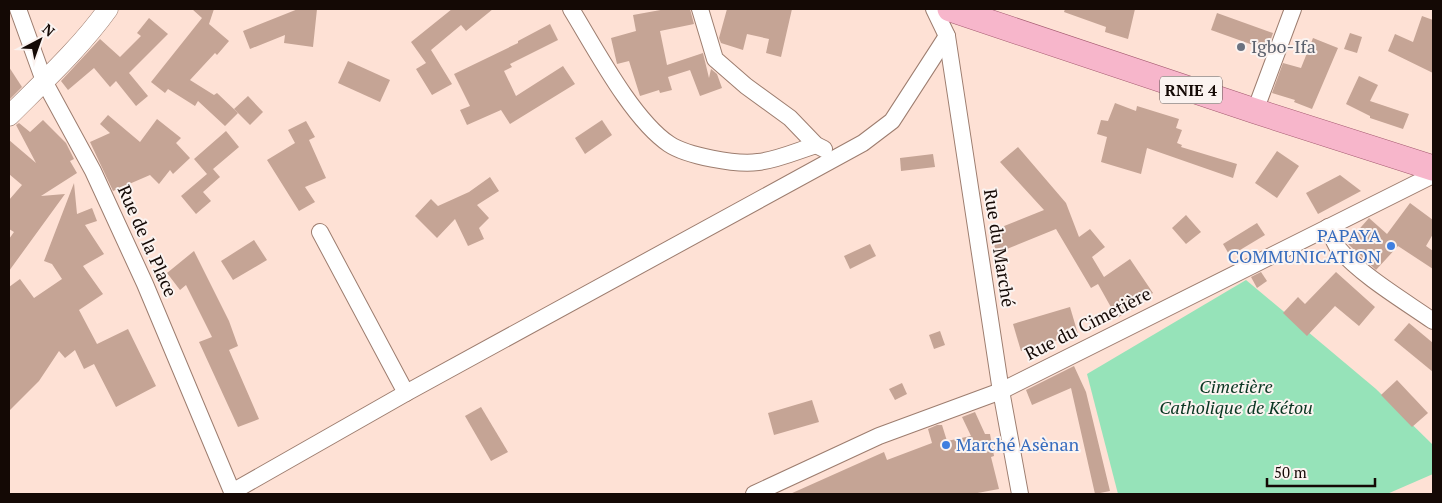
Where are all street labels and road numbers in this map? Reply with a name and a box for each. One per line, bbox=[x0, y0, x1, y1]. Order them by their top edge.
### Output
road number: RNIE 4 bbox=[1160, 76, 1222, 104]
street label: Rue de la Place bbox=[113, 181, 183, 300]
street label: Rue du Marché bbox=[979, 187, 1021, 309]
street label: Rue du Cimetière bbox=[1020, 281, 1155, 365]

